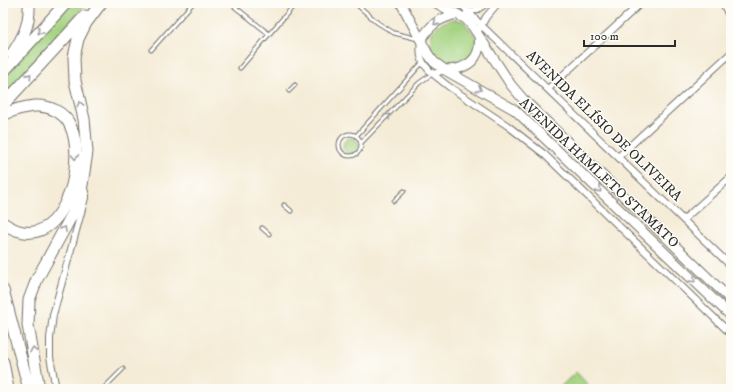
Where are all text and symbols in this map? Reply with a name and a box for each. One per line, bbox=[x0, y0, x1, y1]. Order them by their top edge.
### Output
one-way arrow bbox=[433, 18, 440, 25]
scale bar bbox=[584, 22, 675, 48]
one-way arrow bbox=[37, 27, 45, 35]
text: 100 m bbox=[590, 29, 619, 44]
street label: AVENIDA ELÍSIO DE OLIVEIRA bbox=[522, 47, 687, 206]
one-way arrow bbox=[25, 73, 32, 81]
one-way arrow bbox=[475, 84, 482, 91]
street label: AVENIDA HAMLETO STAMATO bbox=[515, 94, 683, 252]
one-way arrow bbox=[77, 101, 85, 107]
one-way arrow bbox=[383, 113, 391, 121]
one-way arrow bbox=[71, 154, 79, 160]
one-way arrow bbox=[594, 185, 602, 193]
one-way arrow bbox=[59, 226, 66, 233]
one-way arrow bbox=[688, 275, 696, 283]
one-way arrow bbox=[29, 347, 38, 354]

